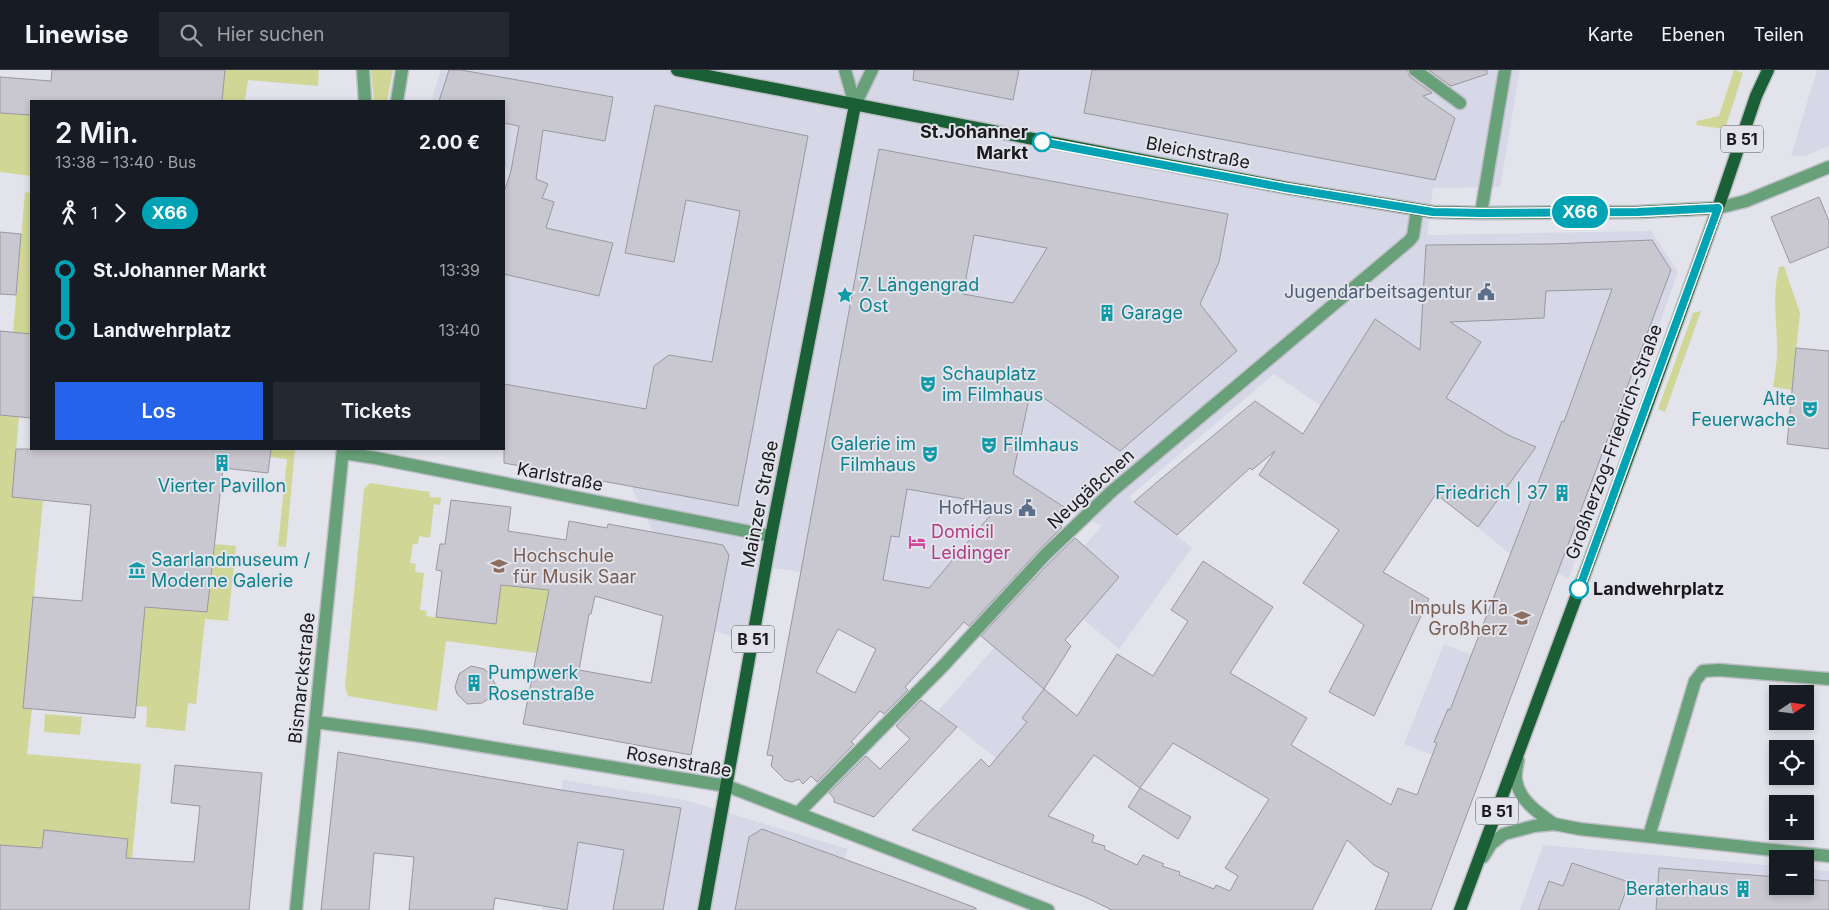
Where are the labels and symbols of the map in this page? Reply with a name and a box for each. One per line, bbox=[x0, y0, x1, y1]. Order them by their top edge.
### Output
place label: St.Johanner Markt bbox=[920, 121, 1028, 163]
road number: B 51 bbox=[1721, 126, 1763, 152]
marker: St.Johanner Markt bbox=[1032, 132, 1052, 152]
street label: Bleichstraße bbox=[1144, 132, 1252, 173]
line badge: X66 bbox=[1551, 196, 1609, 228]
place label: 7. Längengrad Ost bbox=[859, 274, 979, 316]
place label: Jugendarbeitsagentur bbox=[1284, 281, 1472, 302]
public building icon: Jugendarbeitsagentur bbox=[1476, 282, 1496, 302]
place icon: 7. Längengrad Ost bbox=[835, 285, 855, 305]
place label: Garage bbox=[1121, 302, 1183, 323]
building icon: Garage bbox=[1097, 303, 1117, 323]
street label: Großherzog-Friedrich-Straße bbox=[1561, 321, 1666, 562]
place label: Schauplatz im Filmhaus bbox=[942, 363, 1043, 405]
theatre icon: Schauplatz im Filmhaus bbox=[918, 374, 938, 394]
place label: Alte Feuerwache bbox=[1691, 388, 1796, 430]
theatre icon: Alte Feuerwache bbox=[1800, 399, 1820, 419]
place label: Galerie im Filmhaus bbox=[831, 433, 916, 475]
place label: Filmhaus bbox=[1003, 434, 1079, 455]
theatre icon: Filmhaus bbox=[979, 435, 999, 455]
street label: Mainzer Straße bbox=[737, 438, 782, 569]
theatre icon: Galerie im Filmhaus bbox=[920, 444, 940, 464]
street label: Neugäßchen bbox=[1043, 444, 1138, 533]
building icon: Vierter Pavillon bbox=[212, 453, 232, 473]
street label: Karlstraße bbox=[515, 458, 605, 495]
place label: Vierter Pavillon bbox=[158, 475, 286, 496]
place label: Friedrich | 37 bbox=[1435, 481, 1548, 503]
building icon: Friedrich | 37 bbox=[1552, 483, 1572, 503]
place label: HofHaus bbox=[939, 497, 1013, 518]
public building icon: HofHaus bbox=[1017, 498, 1037, 518]
place label: Domicil Leidinger bbox=[931, 521, 1011, 563]
hotel icon: Domicil Leidinger bbox=[907, 532, 927, 552]
place label: Hochschule für Musik Saar bbox=[513, 545, 637, 587]
place label: Saarlandmuseum / Moderne Galerie bbox=[151, 549, 311, 591]
school or university icon: Hochschule für Musik Saar bbox=[489, 556, 509, 576]
museum icon: Saarlandmuseum / Moderne Galerie bbox=[127, 560, 147, 580]
place label: Landwehrplatz bbox=[1593, 578, 1724, 599]
marker: Landwehrplatz bbox=[1569, 579, 1589, 599]
place label: Impuls KiTa Großherz bbox=[1410, 597, 1508, 639]
school or university icon: Impuls KiTa Großherz bbox=[1512, 608, 1532, 628]
street label: Bismarckstraße bbox=[284, 611, 319, 745]
road number: B 51 bbox=[732, 626, 774, 652]
place label: Pumpwerk Rosenstraße bbox=[488, 662, 595, 704]
building icon: Pumpwerk Rosenstraße bbox=[464, 673, 484, 693]
north arrow bbox=[1769, 685, 1814, 730]
street label: Rosenstraße bbox=[625, 742, 733, 781]
road number: B 51 bbox=[1476, 798, 1518, 824]
place label: Beraterhaus bbox=[1626, 878, 1729, 899]
building icon: Beraterhaus bbox=[1733, 879, 1753, 899]

